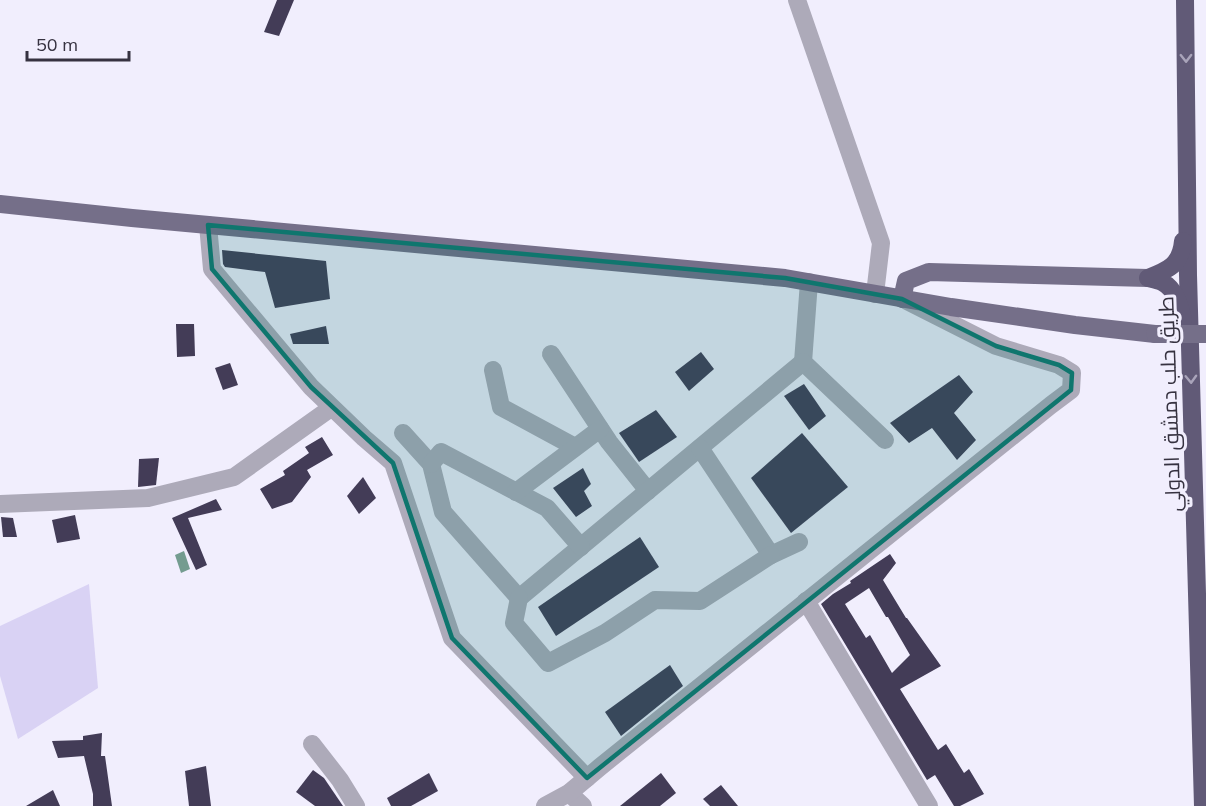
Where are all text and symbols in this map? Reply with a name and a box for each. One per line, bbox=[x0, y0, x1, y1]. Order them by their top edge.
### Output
scale bar bbox=[27, 24, 129, 62]
text: 50 m bbox=[36, 33, 78, 56]
one-way arrow bbox=[1180, 54, 1192, 63]
street label: طريق حلب دمشق الدولي bbox=[1152, 296, 1190, 512]
one-way arrow bbox=[1185, 375, 1198, 384]

